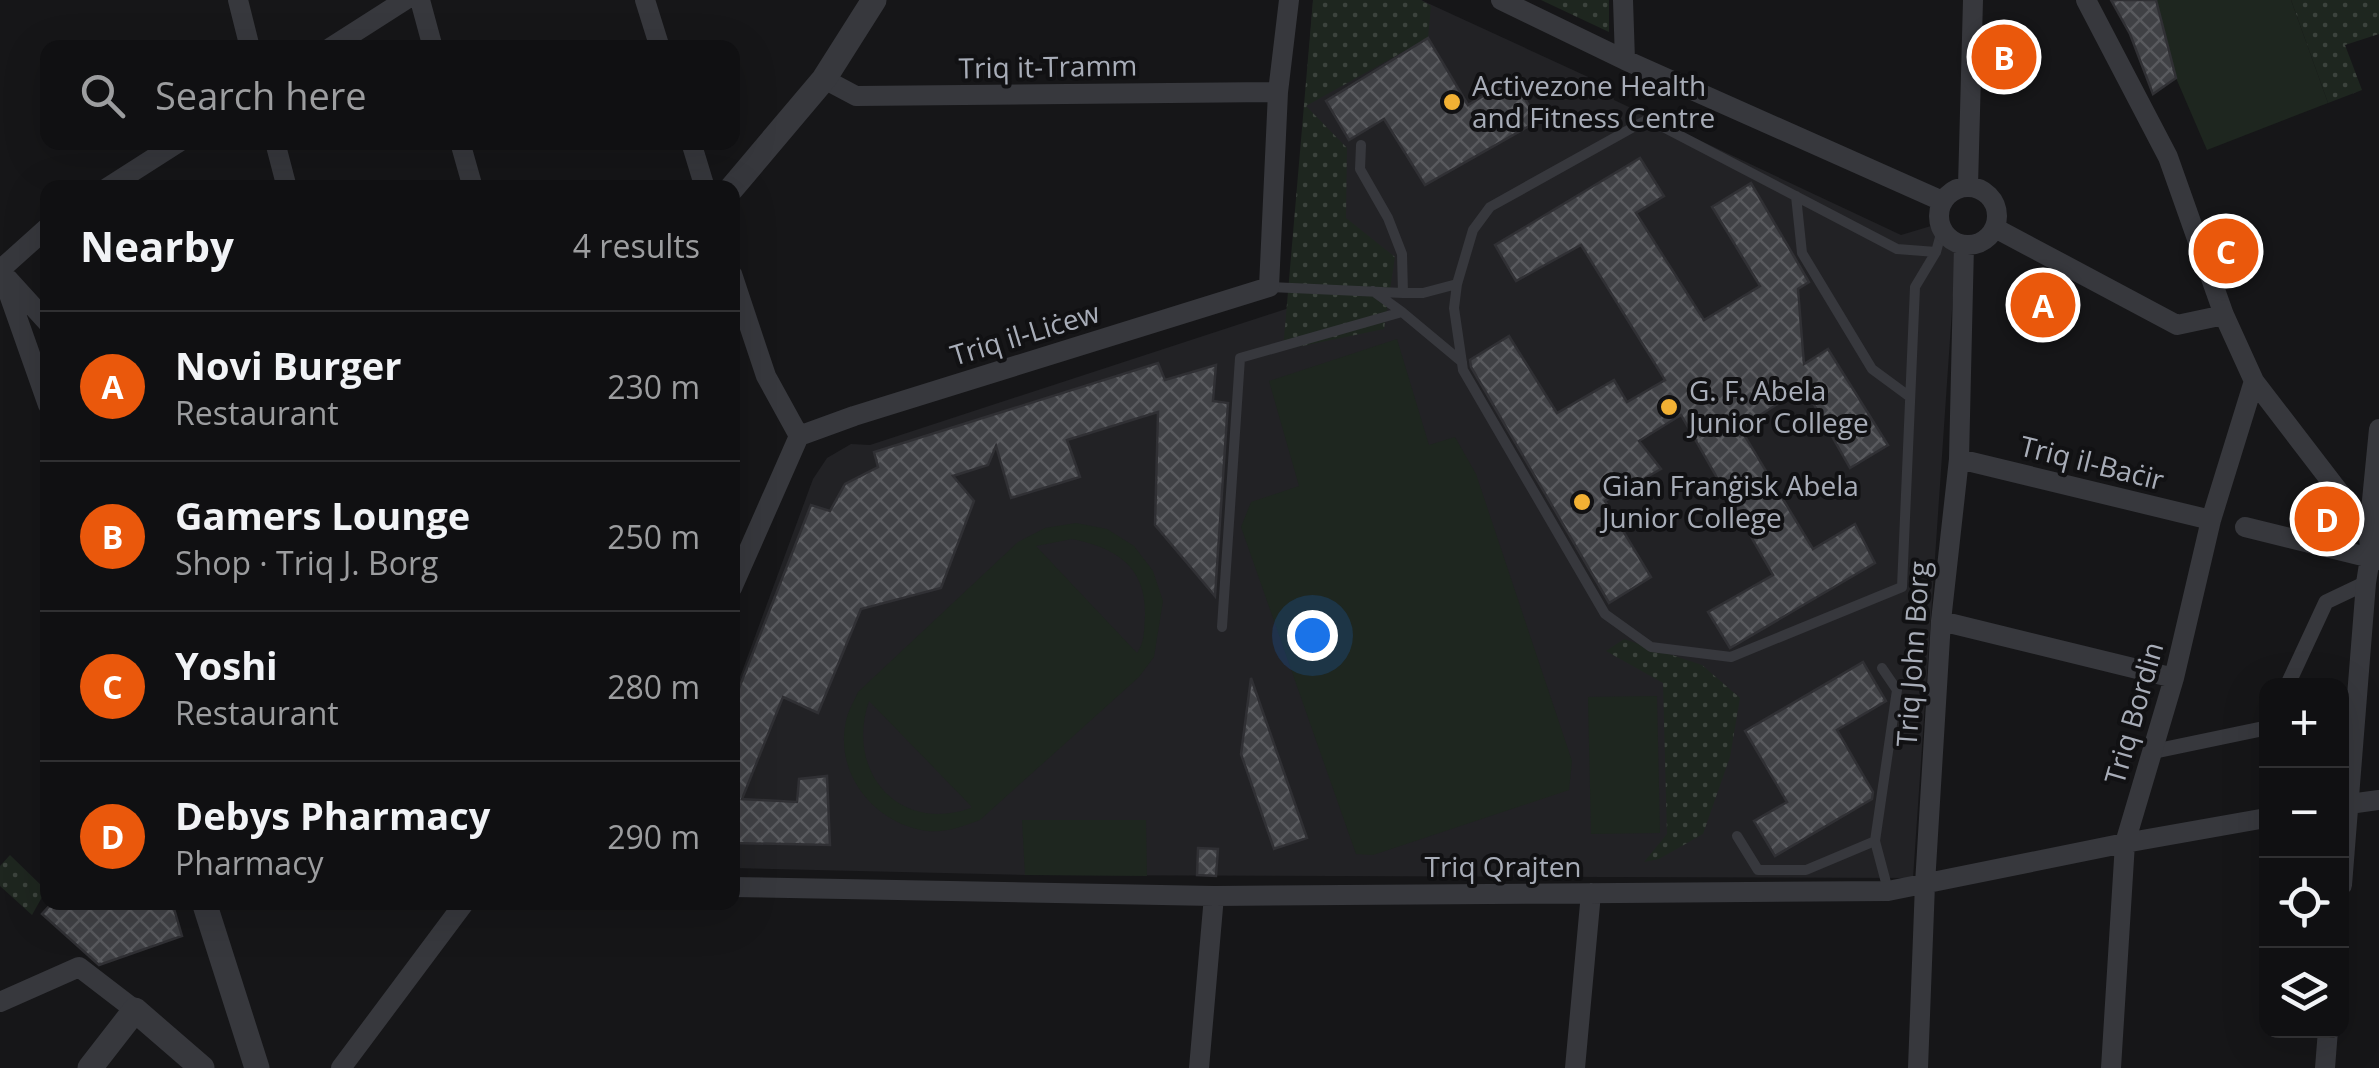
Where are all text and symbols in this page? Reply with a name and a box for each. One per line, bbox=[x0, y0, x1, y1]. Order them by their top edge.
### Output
pin: B bbox=[1972, 20, 2036, 94]
search box bbox=[40, 40, 740, 150]
street label: Triq it-Tramm bbox=[958, 45, 1138, 87]
place label: Activezone Health and Fitness Centre bbox=[1472, 66, 1715, 136]
icon: search bbox=[75, 68, 130, 123]
text: Search here bbox=[155, 69, 367, 121]
marker: Activezone Health and Fitness Centre bbox=[1441, 91, 1463, 113]
pin: C bbox=[2194, 214, 2258, 288]
text: Nearby bbox=[80, 217, 234, 274]
text: 4 results bbox=[573, 224, 700, 267]
pin: A bbox=[2010, 268, 2076, 342]
street label: Triq il-Liċew bbox=[946, 292, 1104, 374]
text: Novi Burger bbox=[175, 339, 401, 391]
text: A bbox=[101, 365, 124, 408]
text: 230 m bbox=[607, 365, 700, 408]
place label: G. F. Abela Junior College bbox=[1686, 371, 1869, 441]
text: Restaurant bbox=[175, 391, 339, 434]
marker: G. F. Abela Junior College bbox=[1658, 396, 1680, 418]
street label: Triq il-Baċir bbox=[2016, 426, 2169, 498]
place label: Gian Franġisk Abela Junior College bbox=[1599, 466, 1859, 536]
pin: D bbox=[2294, 482, 2360, 556]
text: Gamers Lounge bbox=[175, 489, 470, 541]
marker: Gian Franġisk Abela Junior College bbox=[1571, 491, 1593, 513]
text: B bbox=[102, 515, 123, 558]
text: 250 m bbox=[607, 515, 700, 558]
text: Shop · Triq J. Borg bbox=[175, 541, 438, 584]
street label: Triq John Borg bbox=[1887, 560, 1937, 748]
your location bbox=[1287, 610, 1338, 661]
street label: Triq Bordin bbox=[2095, 637, 2171, 788]
text: Yoshi bbox=[175, 639, 278, 691]
text: C bbox=[102, 665, 123, 708]
text: 280 m bbox=[607, 665, 700, 708]
map controls bbox=[2259, 678, 2349, 1038]
button: + bbox=[2259, 678, 2349, 768]
text: Restaurant bbox=[175, 691, 339, 734]
button: − bbox=[2259, 768, 2349, 858]
text: Debys Pharmacy bbox=[175, 789, 490, 841]
text: D bbox=[101, 815, 124, 858]
text: 290 m bbox=[607, 815, 700, 858]
text: Pharmacy bbox=[175, 841, 324, 884]
street label: Triq Qrajten bbox=[1424, 847, 1582, 885]
button: locate bbox=[2259, 858, 2349, 948]
button: layers bbox=[2259, 948, 2349, 1038]

